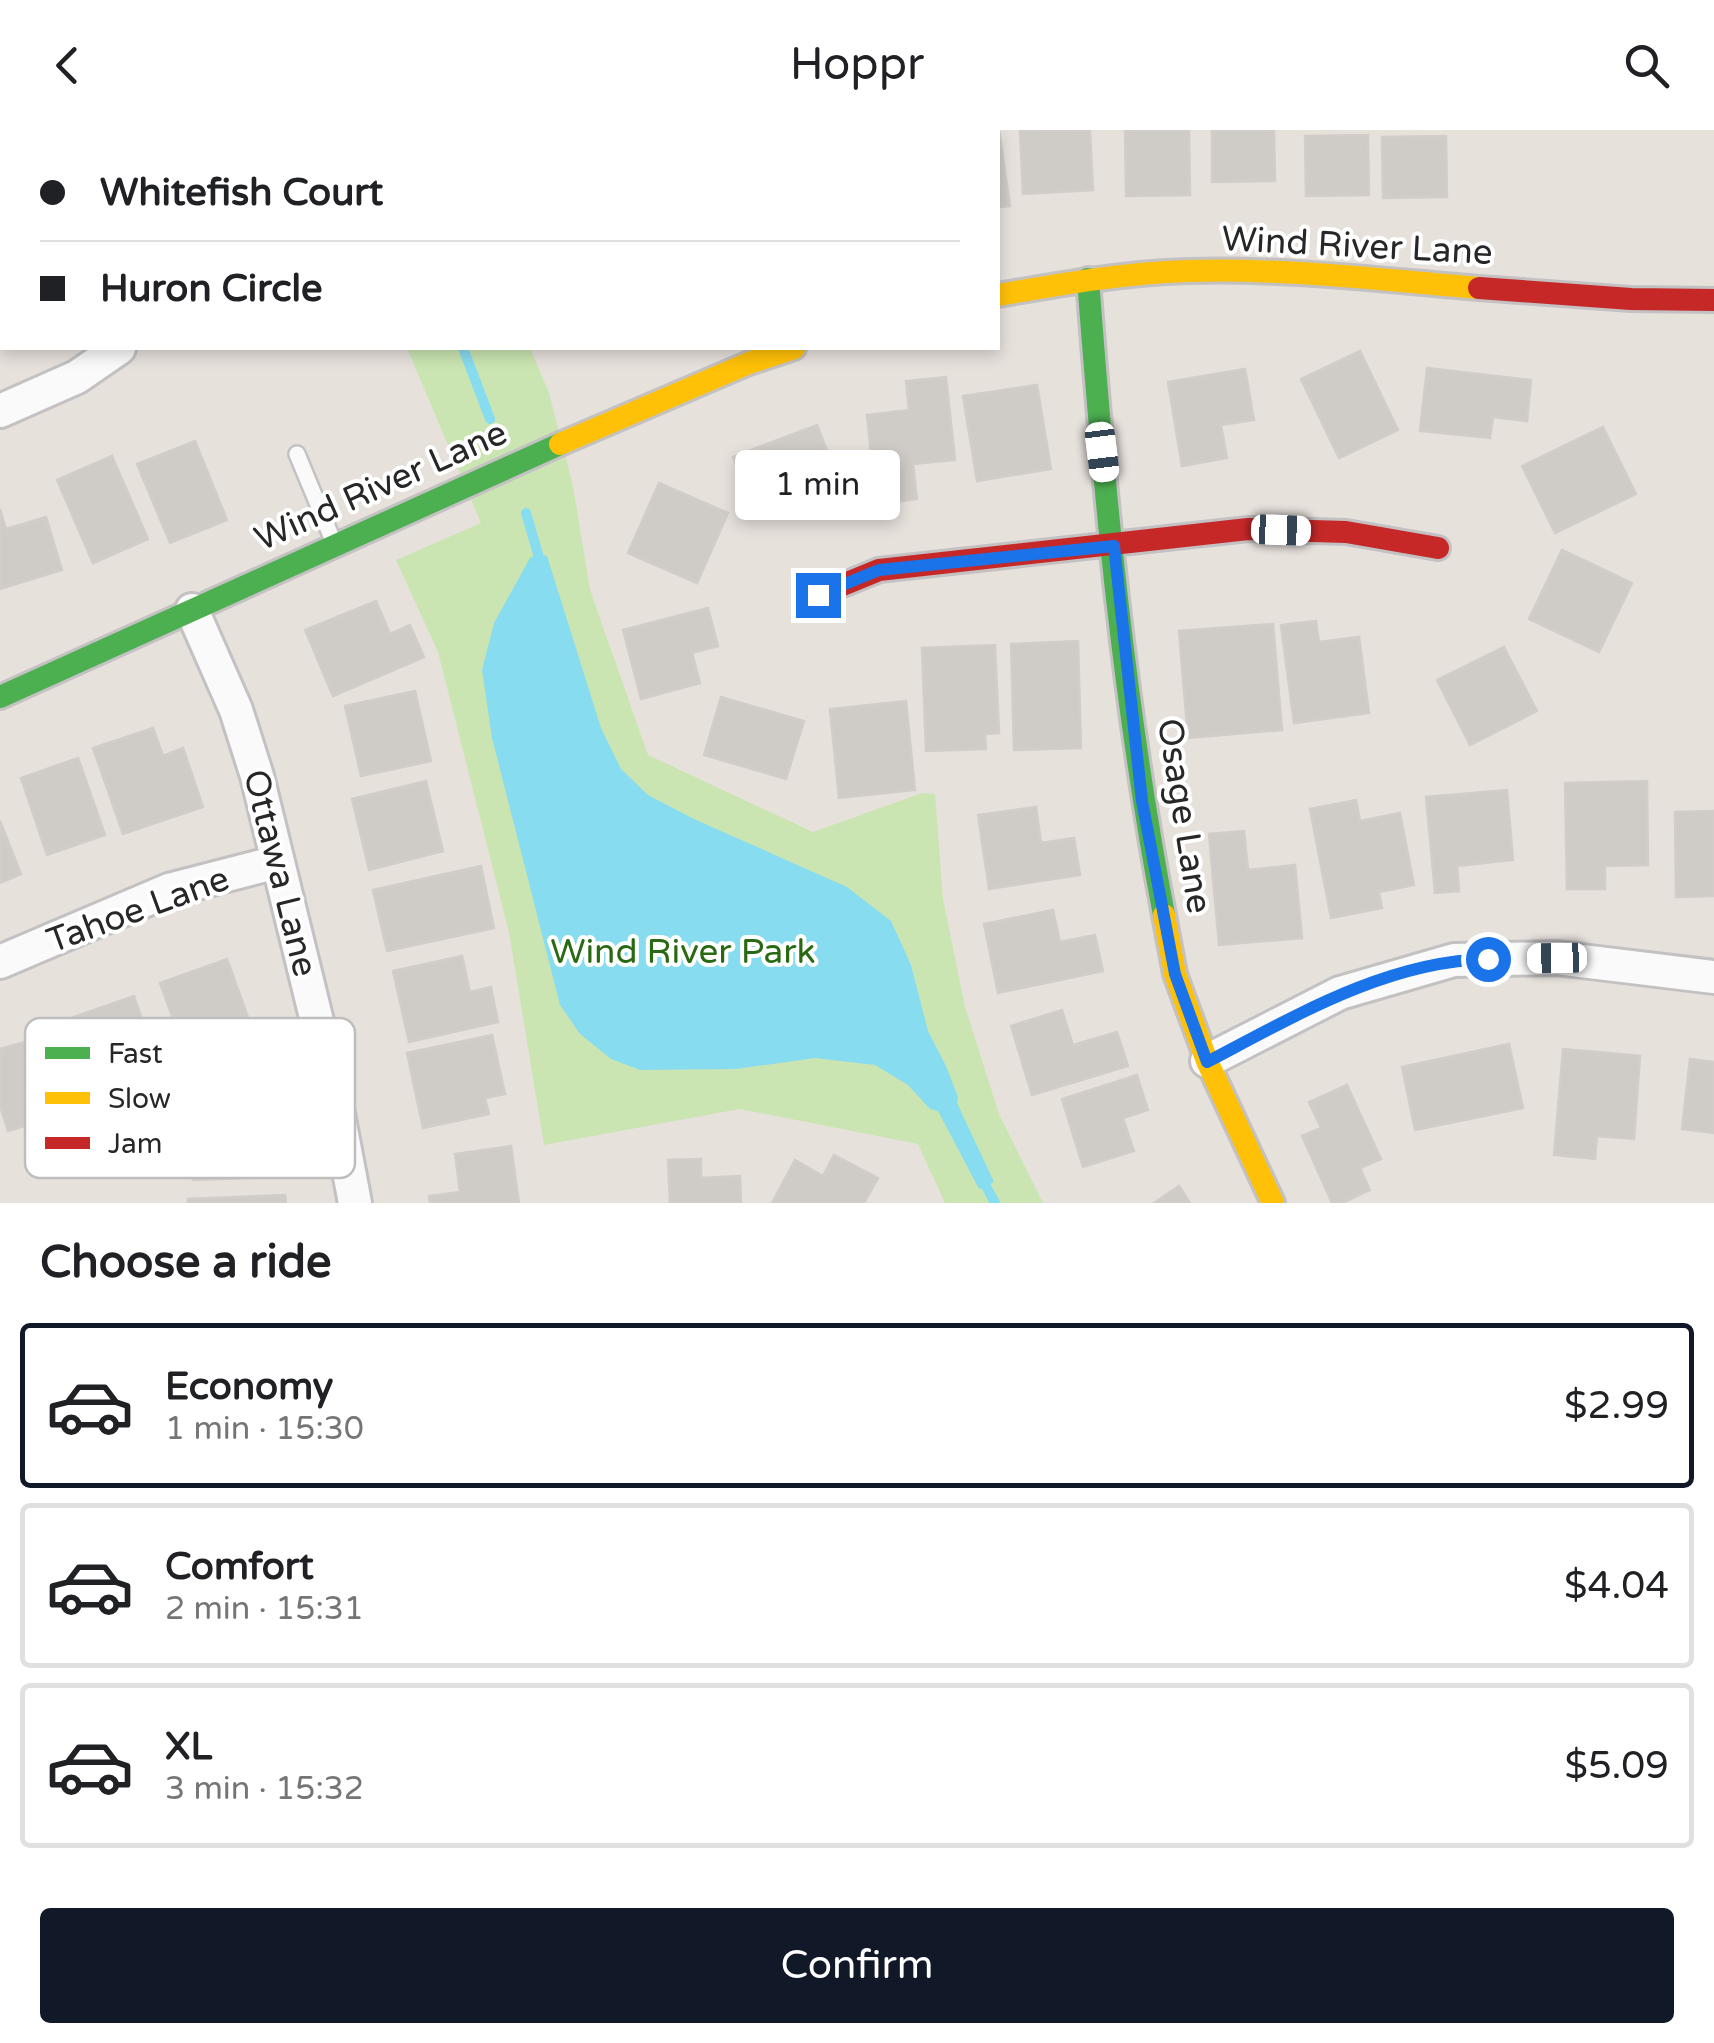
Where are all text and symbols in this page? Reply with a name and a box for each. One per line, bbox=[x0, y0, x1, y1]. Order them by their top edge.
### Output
icon: back bbox=[40, 38, 95, 93]
text: Hoppr bbox=[790, 38, 924, 92]
icon: search bbox=[1619, 38, 1674, 93]
text: Whitefish Court bbox=[100, 170, 383, 216]
street label: Wind River Lane bbox=[1220, 218, 1494, 274]
text: Huron Circle bbox=[100, 266, 323, 312]
street label: Wind River Lane bbox=[248, 412, 514, 560]
car bbox=[1083, 420, 1121, 484]
callout: 1 min bbox=[736, 450, 900, 520]
text: 1 min bbox=[775, 466, 860, 504]
car bbox=[1250, 514, 1312, 546]
route end bbox=[796, 573, 841, 618]
street label: Osage Lane bbox=[1148, 716, 1220, 916]
street label: Ottawa Lane bbox=[234, 765, 326, 981]
street label: Tahoe Lane bbox=[41, 858, 235, 962]
park label: Wind River Park bbox=[550, 931, 816, 973]
route start bbox=[1466, 937, 1511, 982]
car bbox=[1527, 942, 1587, 974]
legend bbox=[25, 1018, 355, 1178]
text: Fast bbox=[108, 1037, 163, 1071]
text: Slow bbox=[108, 1082, 171, 1116]
text: Jam bbox=[108, 1127, 163, 1161]
text: Choose a ride bbox=[40, 1236, 331, 1290]
icon: car bbox=[45, 1361, 135, 1451]
text: Economy bbox=[165, 1364, 333, 1410]
text: $2.99 bbox=[1564, 1383, 1669, 1429]
text: 1 min · 15:30 bbox=[165, 1410, 364, 1448]
icon: car bbox=[45, 1541, 135, 1631]
text: Comfort bbox=[165, 1544, 314, 1590]
text: $4.04 bbox=[1564, 1563, 1669, 1609]
text: 2 min · 15:31 bbox=[165, 1590, 364, 1628]
icon: car bbox=[45, 1721, 135, 1811]
text: XL bbox=[165, 1724, 212, 1770]
text: $5.09 bbox=[1564, 1743, 1669, 1789]
text: 3 min · 15:32 bbox=[165, 1770, 364, 1808]
button: Confirm bbox=[40, 1908, 1674, 2023]

